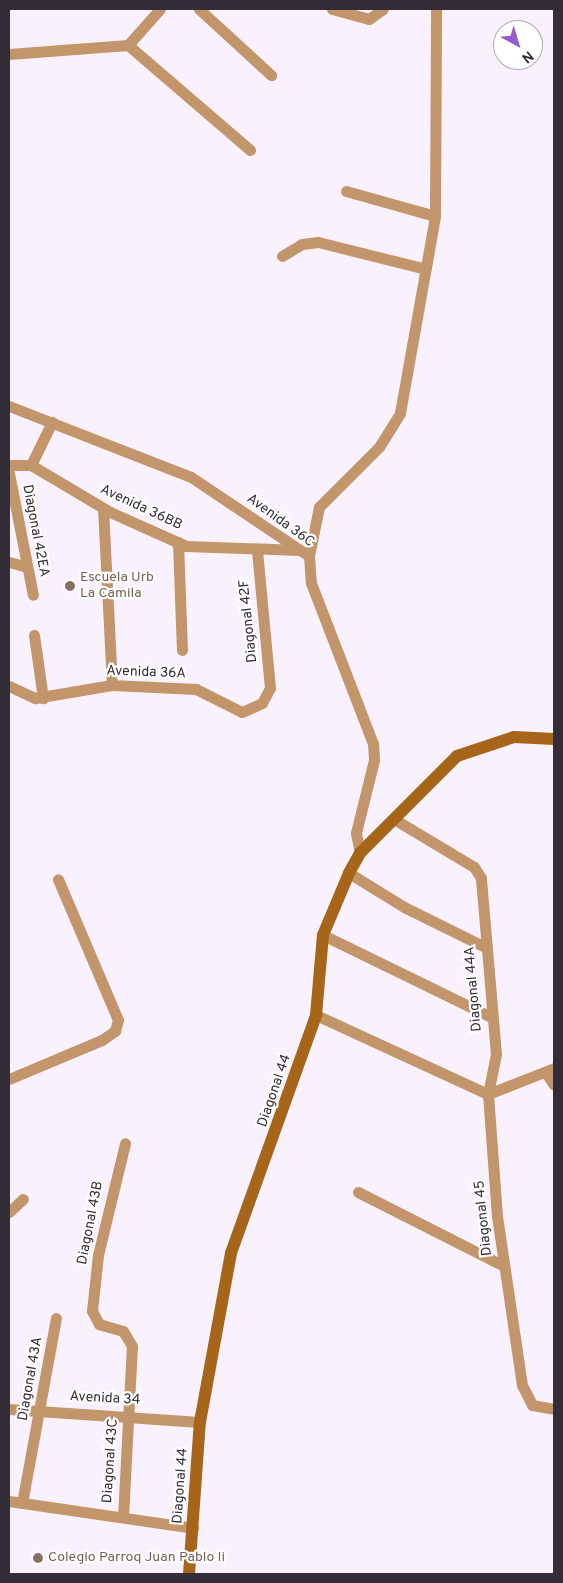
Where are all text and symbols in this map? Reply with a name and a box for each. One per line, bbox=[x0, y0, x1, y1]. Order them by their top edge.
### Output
north arrow bbox=[493, 20, 543, 70]
text: N bbox=[518, 46, 536, 66]
street label: Avenida 36BB bbox=[97, 482, 185, 534]
street label: Diagonal 42EA bbox=[18, 483, 52, 579]
street label: Avenida 36C bbox=[243, 491, 317, 551]
place label: Escuela Urb La Camila bbox=[80, 570, 154, 602]
street label: Diagonal 42F bbox=[236, 579, 262, 663]
marker: Escuela Urb La Camila bbox=[64, 580, 76, 592]
street label: Avenida 36A bbox=[106, 663, 186, 683]
street label: Diagonal 44A bbox=[462, 946, 486, 1032]
street label: Diagonal 44 bbox=[255, 1052, 295, 1130]
street label: Diagonal 45 bbox=[472, 1179, 496, 1257]
street label: Diagonal 43B bbox=[75, 1180, 107, 1266]
street label: Diagonal 43A bbox=[15, 1336, 47, 1422]
street label: Avenida 34 bbox=[69, 1389, 141, 1409]
street label: Diagonal 43C bbox=[100, 1418, 122, 1504]
street label: Diagonal 44 bbox=[170, 1448, 192, 1524]
place label: Colegio Parroq Juan Pablo Ii bbox=[48, 1550, 225, 1566]
marker: Colegio Parroq Juan Pablo Ii bbox=[32, 1552, 44, 1564]

